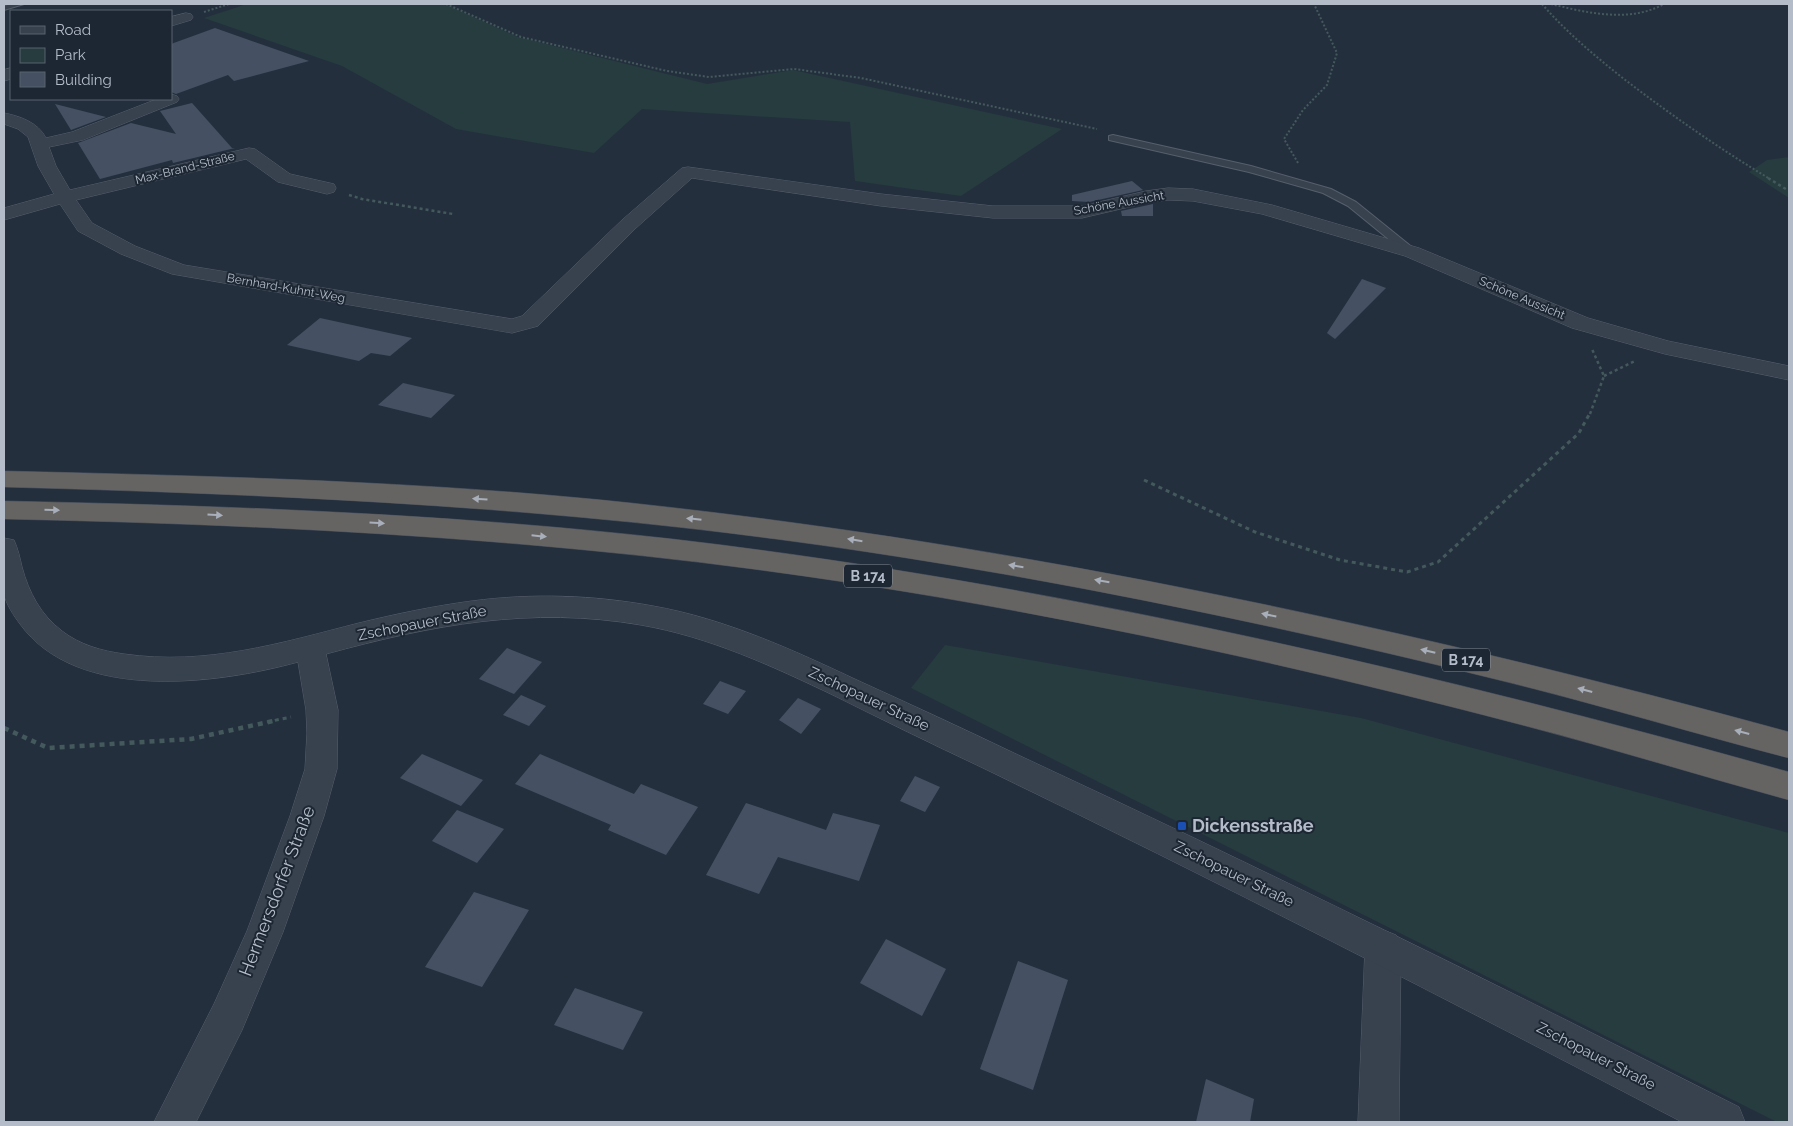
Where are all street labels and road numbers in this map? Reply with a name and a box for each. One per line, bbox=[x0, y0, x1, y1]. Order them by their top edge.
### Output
street label: Max-Brand-Straße bbox=[134, 149, 236, 187]
street label: Schöne Aussicht bbox=[1073, 188, 1165, 218]
street label: Bernhard-Kuhnt-Weg bbox=[226, 271, 346, 305]
street label: Schöne Aussicht bbox=[1477, 274, 1567, 322]
road number: B 174 bbox=[844, 564, 892, 588]
street label: Zschopauer Straße bbox=[356, 602, 488, 644]
road number: B 174 bbox=[1442, 648, 1490, 672]
street label: Zschopauer Straße bbox=[806, 663, 932, 735]
street label: Hermersdorfer Straße bbox=[234, 802, 319, 979]
street label: Zschopauer Straße bbox=[1171, 837, 1297, 911]
street label: Zschopauer Straße bbox=[1534, 1018, 1659, 1094]

